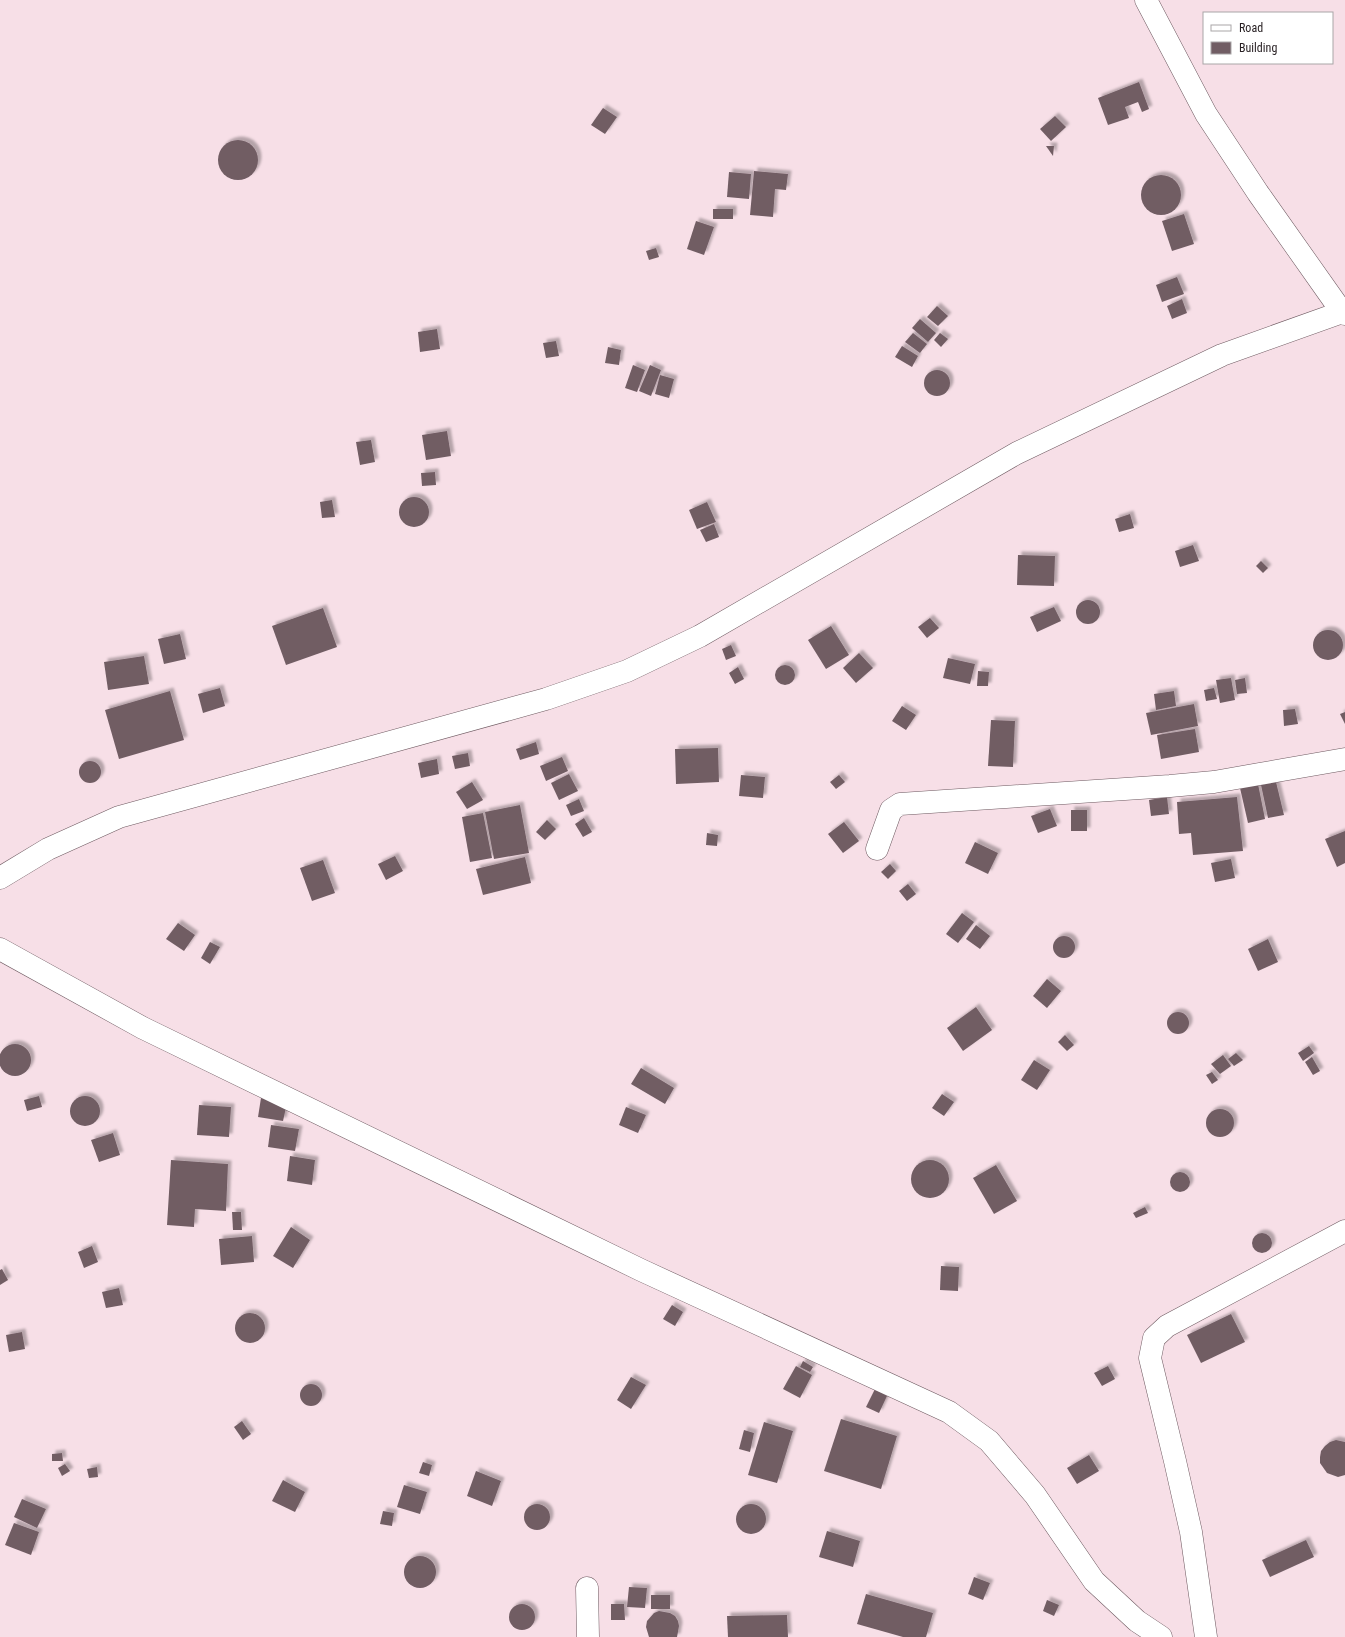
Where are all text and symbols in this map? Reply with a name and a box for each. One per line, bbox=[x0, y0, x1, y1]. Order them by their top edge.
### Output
legend bbox=[1203, 12, 1333, 64]
text: Road bbox=[1239, 21, 1263, 35]
text: Building bbox=[1239, 41, 1277, 55]

